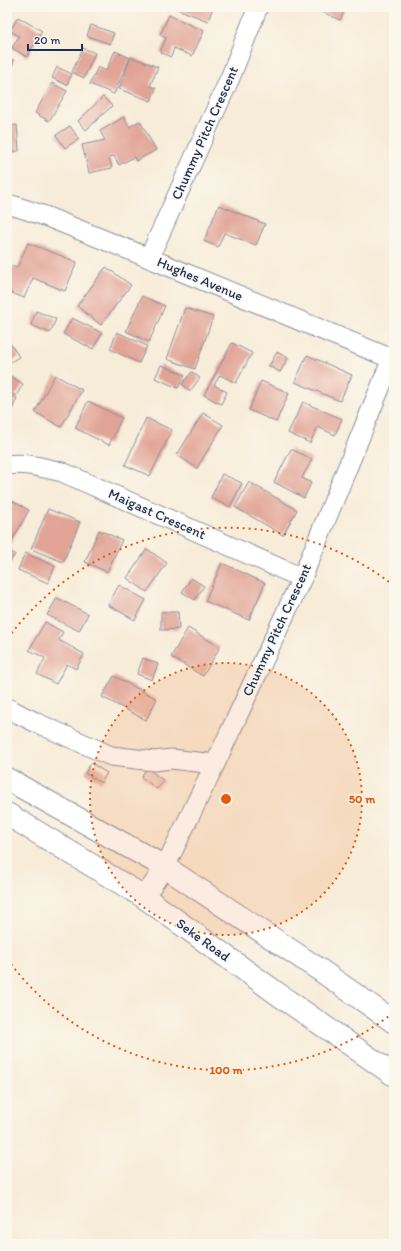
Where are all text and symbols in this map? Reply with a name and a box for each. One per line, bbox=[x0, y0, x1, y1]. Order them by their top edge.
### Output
scale bar bbox=[28, 26, 82, 52]
text: 20 m bbox=[34, 33, 61, 47]
street label: Chummy Pitch Crescent bbox=[168, 64, 242, 202]
street label: Hughes Avenue bbox=[154, 253, 246, 305]
street label: Maigast Crescent bbox=[106, 485, 208, 543]
street label: Chummy Pitch Crescent bbox=[239, 561, 315, 699]
centre of rings bbox=[219, 792, 233, 806]
text: 50 m bbox=[349, 792, 376, 806]
street label: Seke Road bbox=[173, 915, 234, 965]
text: 100 m bbox=[209, 1063, 243, 1077]

